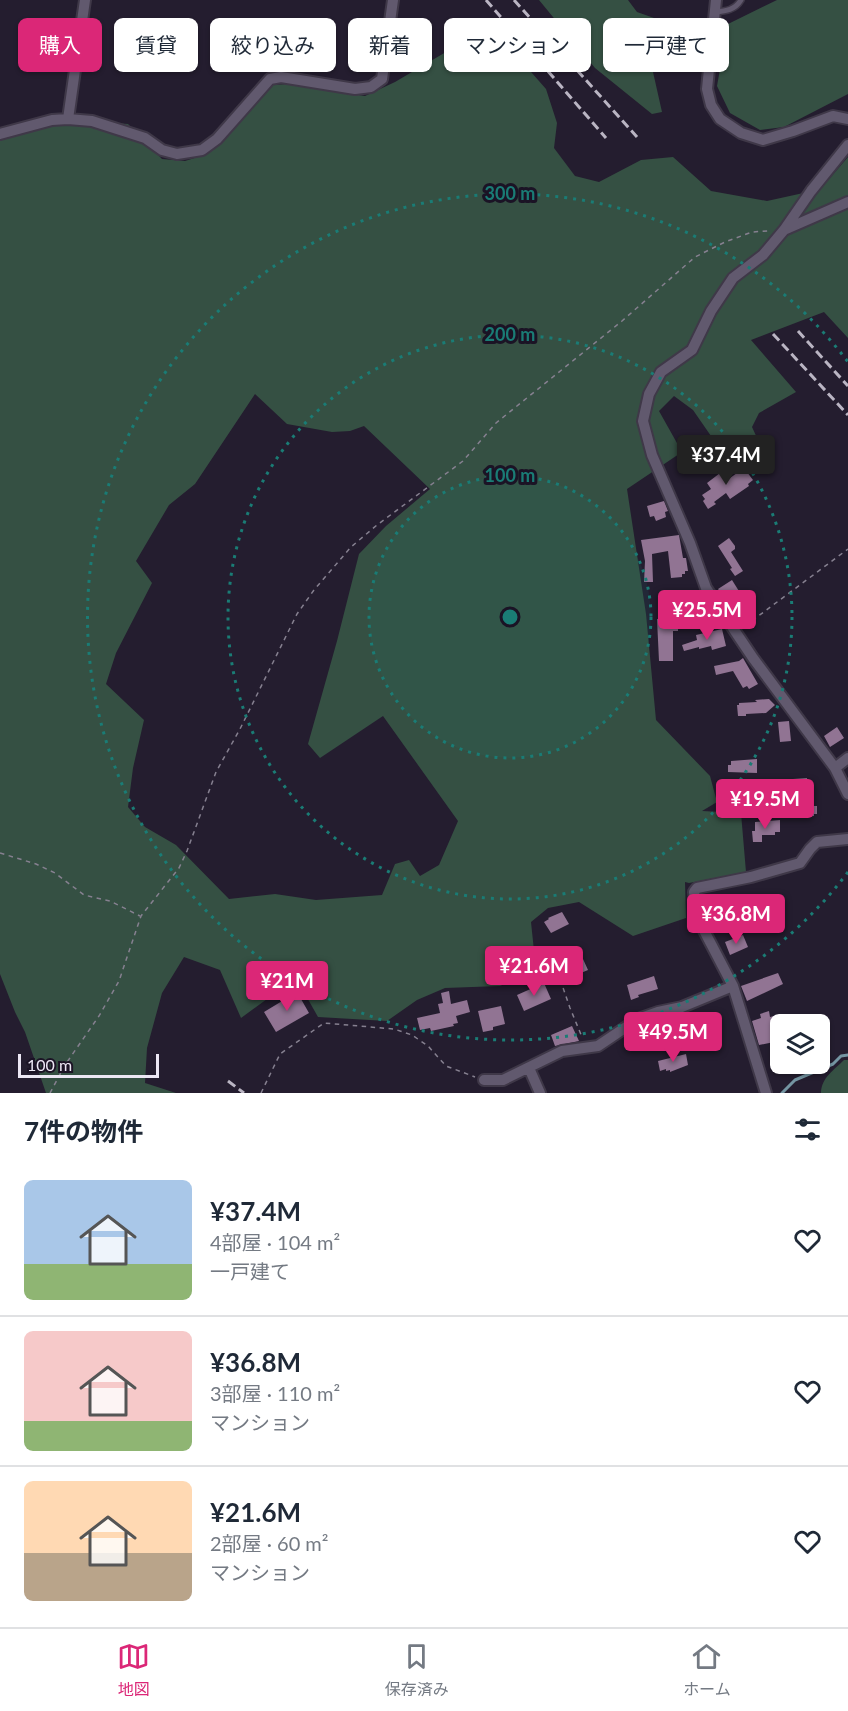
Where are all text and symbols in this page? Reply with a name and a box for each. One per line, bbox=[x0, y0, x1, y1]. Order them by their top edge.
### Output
chip: 購入 bbox=[18, 18, 102, 72]
chip: 賃貸 bbox=[114, 18, 198, 72]
chip: 絞り込み bbox=[210, 18, 336, 72]
chip: 新着 bbox=[348, 18, 432, 72]
chip: マンション bbox=[444, 18, 591, 72]
chip: 一戸建て bbox=[603, 18, 729, 72]
text: 300 m bbox=[485, 182, 535, 204]
text: 200 m bbox=[485, 323, 535, 345]
pin: ¥37.4M bbox=[677, 435, 775, 486]
text: ¥37.4M bbox=[691, 442, 761, 466]
text: 100 m bbox=[485, 464, 535, 486]
pin: ¥25.5M bbox=[658, 590, 756, 641]
text: ¥25.5M bbox=[672, 597, 742, 621]
centre of rings bbox=[500, 607, 520, 627]
pin: ¥19.5M bbox=[716, 779, 814, 830]
text: ¥19.5M bbox=[730, 786, 800, 810]
pin: ¥36.8M bbox=[687, 894, 785, 945]
text: ¥36.8M bbox=[701, 901, 771, 925]
pin: ¥21.6M bbox=[485, 946, 583, 997]
text: ¥21.6M bbox=[499, 953, 569, 977]
pin: ¥21M bbox=[251, 961, 323, 1012]
text: ¥21M bbox=[260, 968, 314, 992]
pin: ¥49.5M bbox=[624, 1012, 722, 1063]
map controls bbox=[770, 1014, 830, 1074]
button: layers bbox=[770, 1014, 830, 1074]
text: ¥49.5M bbox=[638, 1019, 708, 1043]
scale bar bbox=[18, 1051, 159, 1078]
text: 100 m bbox=[27, 1055, 72, 1074]
icon: filters bbox=[791, 1113, 824, 1146]
text: 7件の物件 bbox=[24, 1115, 143, 1147]
text: ¥37.4M bbox=[210, 1195, 301, 1227]
icon: home bbox=[72, 1204, 144, 1276]
icon: heart bbox=[791, 1224, 824, 1257]
text: 4部屋 · 104 m² bbox=[210, 1230, 340, 1254]
text: 一戸建て bbox=[210, 1259, 290, 1283]
text: ¥36.8M bbox=[210, 1346, 301, 1378]
icon: home bbox=[72, 1355, 144, 1427]
icon: heart bbox=[791, 1375, 824, 1408]
text: 3部屋 · 110 m² bbox=[210, 1381, 340, 1405]
text: マンション bbox=[210, 1410, 310, 1434]
text: ¥21.6M bbox=[210, 1496, 301, 1528]
icon: home bbox=[72, 1505, 144, 1577]
icon: heart bbox=[791, 1525, 824, 1558]
text: 2部屋 · 60 m² bbox=[210, 1531, 329, 1555]
text: マンション bbox=[210, 1560, 310, 1584]
tab: 地図 bbox=[117, 1640, 150, 1700]
tab: 保存済み bbox=[385, 1640, 449, 1700]
tab: ホーム bbox=[683, 1640, 731, 1700]

